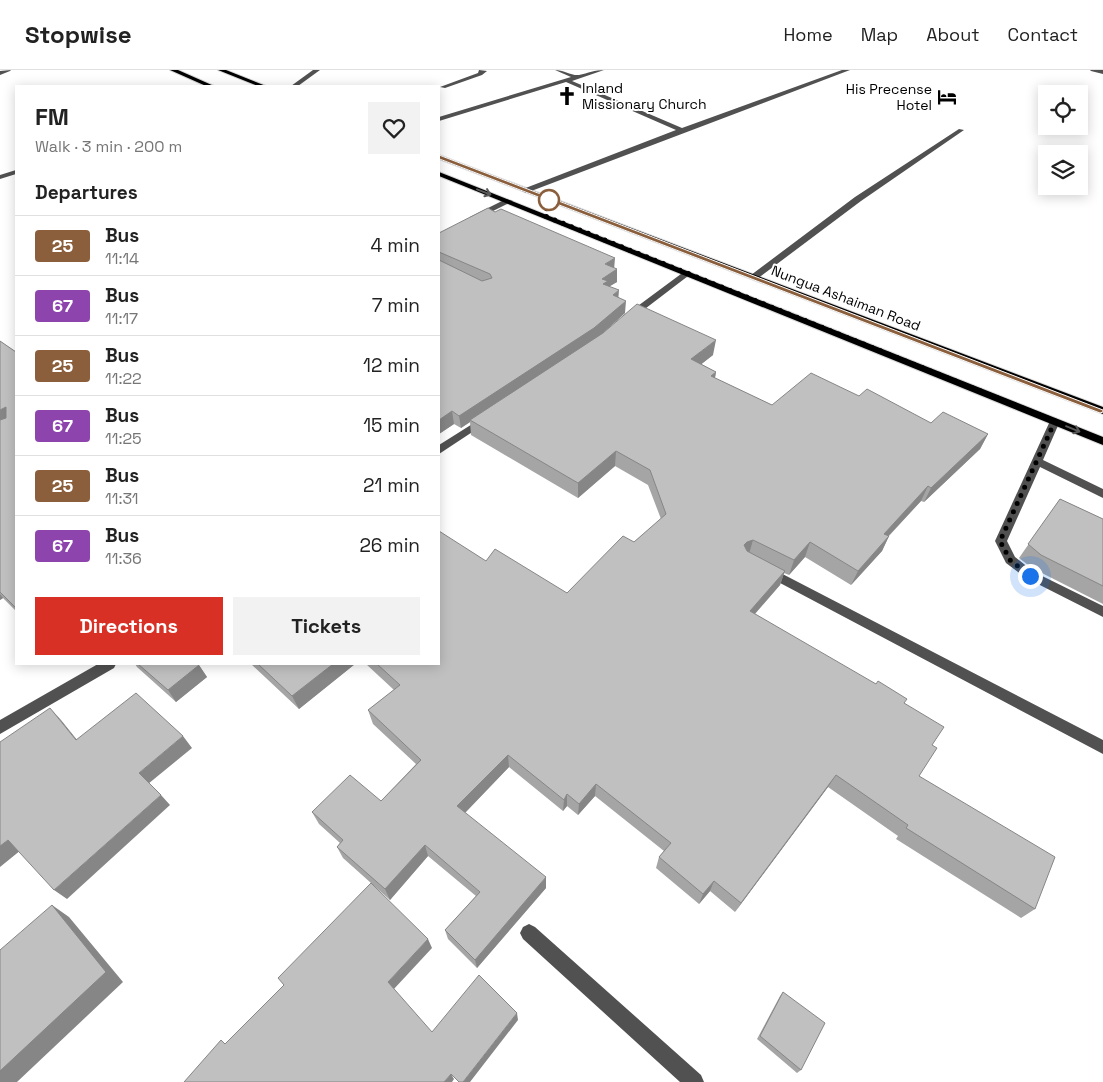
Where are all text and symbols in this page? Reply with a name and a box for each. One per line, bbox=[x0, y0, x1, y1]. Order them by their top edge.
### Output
text: Stopwise bbox=[25, 19, 132, 50]
text: Home bbox=[784, 23, 833, 46]
text: Map bbox=[861, 23, 898, 46]
text: About bbox=[926, 23, 980, 46]
text: Contact bbox=[1008, 23, 1078, 46]
place label: Inland Missionary Church bbox=[582, 79, 706, 113]
place label: His Precense Hotel bbox=[846, 80, 932, 114]
church icon: Inland Missionary Church bbox=[556, 85, 578, 107]
map controls bbox=[1038, 85, 1088, 195]
button: locate bbox=[1038, 85, 1088, 135]
hotel icon: His Precense Hotel bbox=[936, 86, 958, 108]
text: FM bbox=[35, 101, 69, 132]
button: heart bbox=[368, 102, 420, 154]
text: Walk · 3 min · 200 m bbox=[35, 136, 182, 157]
button: layers bbox=[1038, 145, 1088, 195]
text: Departures bbox=[35, 180, 138, 205]
one-way arrow bbox=[476, 188, 491, 197]
unlabelled marker bbox=[538, 189, 560, 211]
text: Bus bbox=[105, 223, 139, 248]
text: 4 min bbox=[371, 233, 420, 258]
text: 25 bbox=[52, 234, 73, 257]
text: 11:14 bbox=[105, 248, 139, 269]
street label: Nungua Ashaiman Road bbox=[769, 261, 923, 335]
text: Bus bbox=[105, 283, 139, 308]
text: 7 min bbox=[372, 293, 420, 318]
text: 67 bbox=[52, 294, 73, 317]
text: 11:17 bbox=[105, 308, 138, 329]
text: Bus bbox=[105, 343, 139, 368]
text: 12 min bbox=[363, 353, 420, 378]
text: 25 bbox=[52, 354, 73, 377]
text: 11:22 bbox=[105, 368, 142, 389]
text: Bus bbox=[105, 403, 139, 428]
text: 15 min bbox=[363, 413, 420, 438]
text: 67 bbox=[52, 414, 73, 437]
one-way arrow bbox=[1065, 424, 1080, 434]
text: 11:25 bbox=[105, 428, 142, 449]
text: Bus bbox=[105, 463, 139, 488]
text: 21 min bbox=[363, 473, 420, 498]
text: 25 bbox=[52, 474, 73, 497]
text: 11:31 bbox=[105, 488, 139, 509]
text: Bus bbox=[105, 523, 139, 548]
text: 26 min bbox=[359, 533, 420, 558]
text: 67 bbox=[52, 534, 73, 557]
text: 11:36 bbox=[105, 548, 142, 569]
your location bbox=[1018, 564, 1043, 589]
button: Directions bbox=[35, 597, 223, 655]
button: Tickets bbox=[233, 597, 420, 655]

